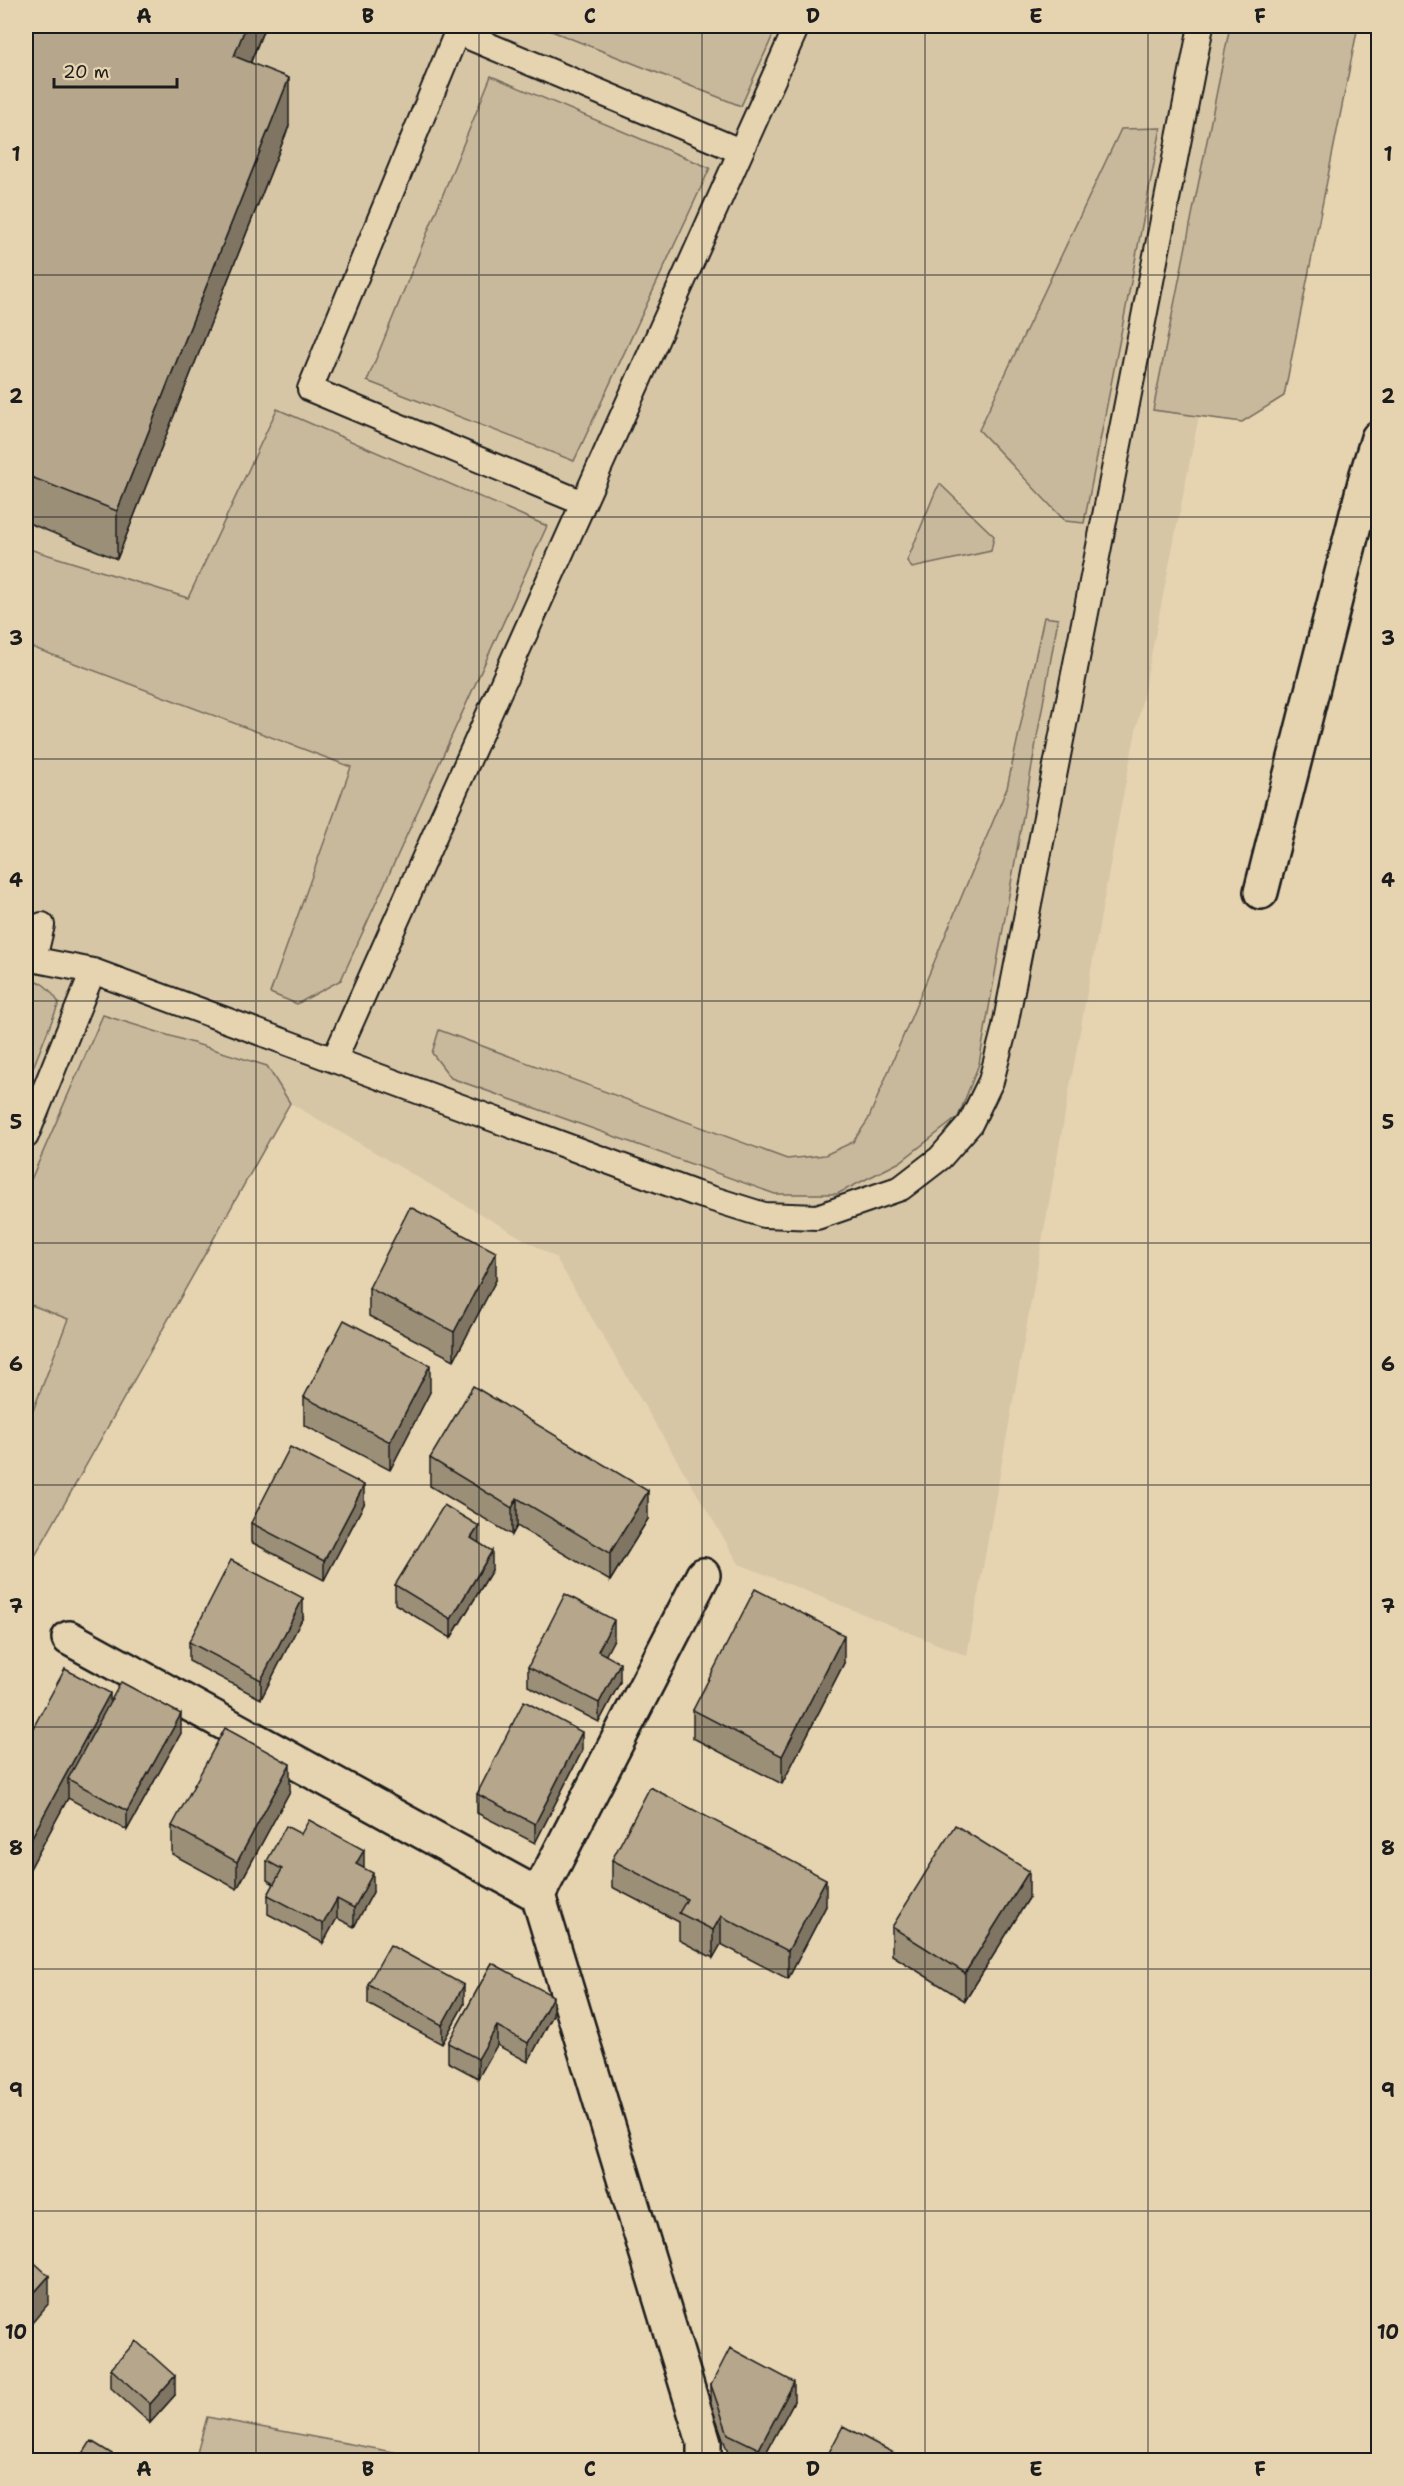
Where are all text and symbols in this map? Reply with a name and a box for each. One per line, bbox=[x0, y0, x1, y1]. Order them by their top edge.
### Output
text: A bbox=[136, 3, 152, 29]
text: B bbox=[362, 3, 374, 29]
text: C bbox=[584, 3, 596, 29]
text: D bbox=[806, 3, 820, 29]
text: E bbox=[1029, 3, 1043, 29]
text: F bbox=[1254, 3, 1266, 29]
scale bar bbox=[54, 51, 177, 89]
text: 20 m bbox=[63, 60, 109, 84]
text: 1 bbox=[11, 141, 21, 167]
text: 1 bbox=[1383, 141, 1393, 167]
text: 2 bbox=[9, 383, 23, 409]
text: 2 bbox=[1381, 383, 1395, 409]
text: 3 bbox=[9, 625, 23, 651]
text: 3 bbox=[1381, 625, 1395, 651]
text: 4 bbox=[9, 867, 23, 893]
text: 4 bbox=[1381, 867, 1395, 893]
text: 5 bbox=[10, 1109, 22, 1135]
text: 5 bbox=[1382, 1109, 1394, 1135]
text: 6 bbox=[9, 1351, 23, 1377]
text: 6 bbox=[1381, 1351, 1395, 1377]
text: 7 bbox=[9, 1593, 23, 1619]
text: 7 bbox=[1381, 1593, 1395, 1619]
text: 8 bbox=[9, 1835, 23, 1861]
text: 8 bbox=[1381, 1835, 1395, 1861]
text: 9 bbox=[9, 2077, 23, 2103]
text: 9 bbox=[1381, 2077, 1395, 2103]
text: 10 bbox=[5, 2319, 27, 2345]
text: 10 bbox=[1377, 2319, 1399, 2345]
text: A bbox=[136, 2456, 152, 2482]
text: B bbox=[362, 2456, 374, 2482]
text: C bbox=[584, 2456, 596, 2482]
text: D bbox=[806, 2456, 820, 2482]
text: E bbox=[1029, 2456, 1043, 2482]
text: F bbox=[1254, 2456, 1266, 2482]

